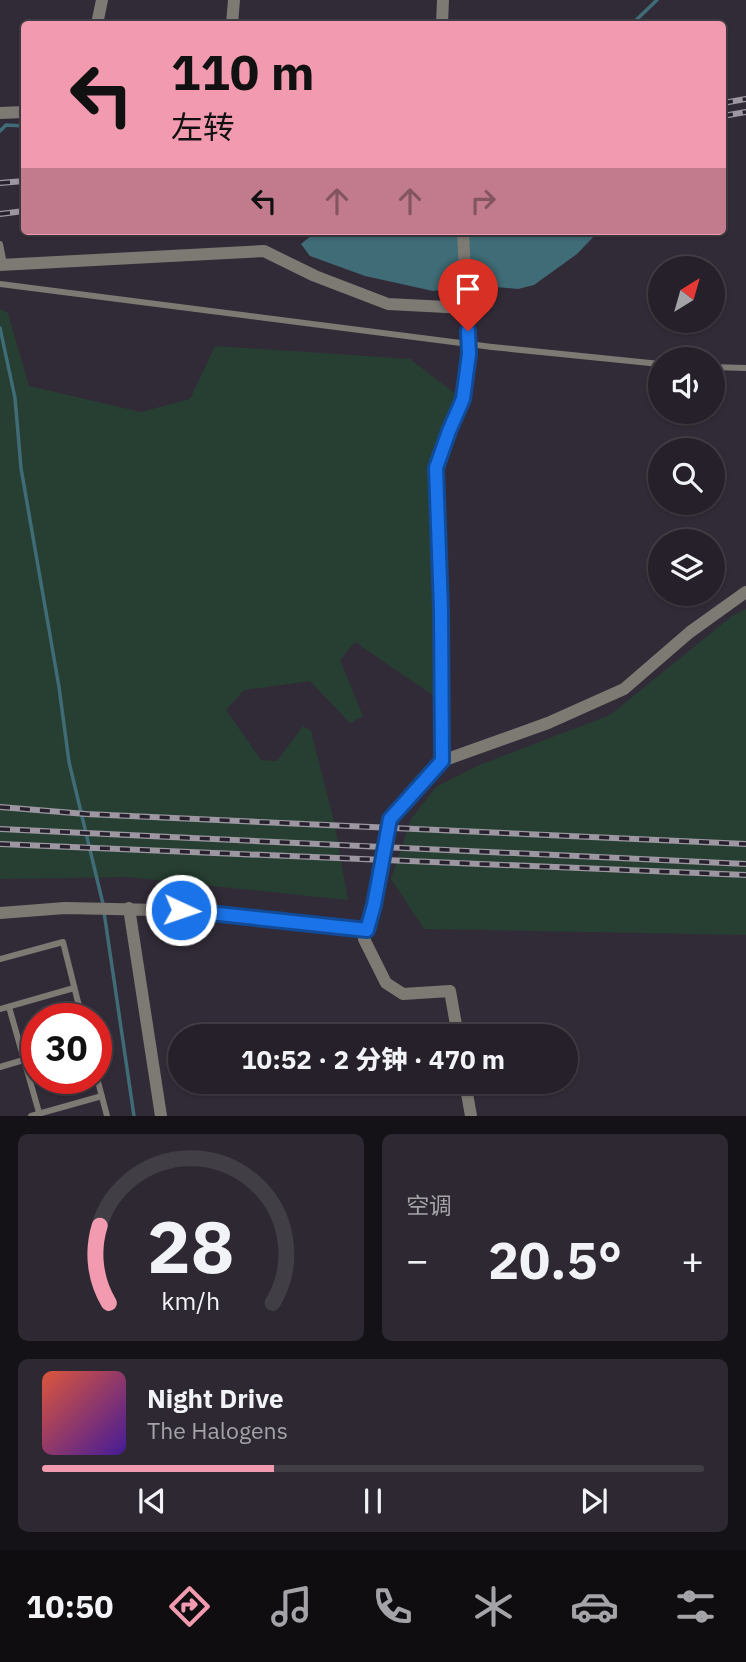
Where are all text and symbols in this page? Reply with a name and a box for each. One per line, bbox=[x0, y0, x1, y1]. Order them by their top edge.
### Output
text: 110 m bbox=[171, 40, 315, 103]
icon: left bbox=[56, 49, 147, 140]
text: 左转 bbox=[171, 106, 235, 148]
icon: left bbox=[245, 182, 283, 220]
icon: ahead bbox=[318, 182, 356, 220]
icon: ahead bbox=[391, 182, 429, 220]
icon: right bbox=[464, 182, 502, 220]
north arrow bbox=[648, 256, 724, 332]
map controls bbox=[648, 256, 725, 606]
pin bbox=[438, 259, 498, 331]
icon: arrive bbox=[449, 270, 487, 308]
button: sound bbox=[648, 347, 725, 424]
button: search bbox=[648, 438, 725, 515]
button: layers bbox=[648, 529, 725, 606]
position arrow bbox=[144, 873, 218, 947]
speed limit sign: 30 bbox=[21, 1003, 112, 1094]
text: 10:52 · 2 分钟 · 470 m bbox=[241, 1042, 505, 1076]
text: 空调 bbox=[406, 1190, 452, 1220]
text: 28 bbox=[147, 1199, 235, 1294]
text: 20.5° bbox=[488, 1226, 622, 1293]
text: − bbox=[406, 1235, 429, 1284]
text: + bbox=[681, 1235, 704, 1284]
text: km/h bbox=[162, 1284, 220, 1317]
text: Night Drive bbox=[147, 1381, 284, 1415]
text: The Halogens bbox=[147, 1415, 288, 1445]
icon: previous bbox=[133, 1482, 171, 1520]
icon: pause bbox=[354, 1482, 392, 1520]
icon: next bbox=[575, 1482, 613, 1520]
icon: directions bbox=[165, 1582, 214, 1631]
icon: music bbox=[267, 1582, 316, 1631]
icon: phone bbox=[368, 1582, 417, 1631]
icon: climate bbox=[469, 1582, 518, 1631]
icon: car bbox=[570, 1582, 619, 1631]
icon: filters bbox=[671, 1582, 720, 1631]
text: 10:50 bbox=[26, 1585, 113, 1627]

